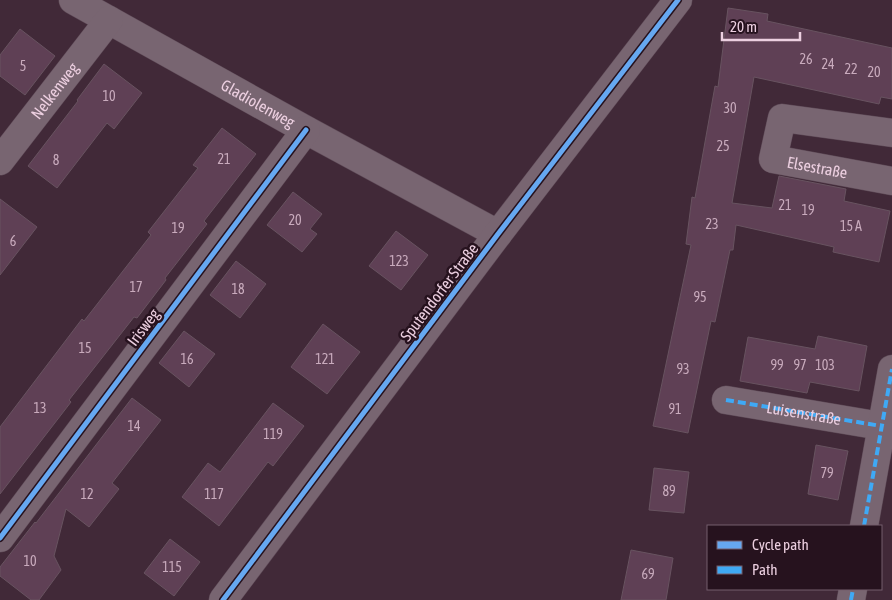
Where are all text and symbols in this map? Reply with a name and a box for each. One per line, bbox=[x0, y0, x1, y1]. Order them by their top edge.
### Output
scale bar bbox=[722, 10, 800, 42]
text: 20 m bbox=[730, 18, 757, 35]
house number: 26 bbox=[799, 51, 813, 67]
house number: 24 bbox=[821, 56, 835, 72]
house number: 5 bbox=[20, 58, 26, 74]
street label: Nelkenweg bbox=[27, 59, 83, 122]
house number: 22 bbox=[844, 61, 858, 77]
house number: 20 bbox=[867, 64, 881, 80]
street label: Gladiolenweg bbox=[218, 76, 298, 132]
house number: 10 bbox=[102, 88, 116, 104]
house number: 30 bbox=[723, 100, 737, 116]
house number: 25 bbox=[716, 138, 730, 154]
house number: 21 bbox=[217, 151, 231, 167]
house number: 8 bbox=[53, 152, 60, 168]
street label: Elsestraße bbox=[786, 153, 849, 182]
house number: 21 bbox=[778, 197, 792, 213]
house number: 19 bbox=[801, 202, 815, 218]
house number: 20 bbox=[288, 212, 302, 228]
house number: 23 bbox=[705, 216, 719, 232]
house number: 15 A bbox=[840, 218, 862, 234]
house number: 19 bbox=[171, 220, 185, 236]
house number: 6 bbox=[10, 233, 17, 249]
street label: Sputendorfer Straße bbox=[396, 240, 482, 345]
house number: 123 bbox=[389, 253, 409, 269]
house number: 17 bbox=[129, 279, 143, 295]
house number: 18 bbox=[231, 281, 245, 297]
house number: 95 bbox=[693, 289, 707, 305]
street label: Irisweg bbox=[123, 305, 164, 350]
house number: 15 bbox=[78, 340, 92, 356]
house number: 16 bbox=[180, 351, 194, 367]
house number: 121 bbox=[315, 351, 335, 367]
house number: 99 bbox=[770, 357, 784, 373]
house number: 97 bbox=[793, 357, 807, 373]
house number: 103 bbox=[815, 357, 835, 373]
house number: 93 bbox=[676, 361, 690, 377]
street label: Luisenstraße bbox=[765, 398, 842, 428]
house number: 13 bbox=[33, 400, 47, 416]
house number: 91 bbox=[668, 401, 682, 417]
house number: 14 bbox=[127, 418, 141, 434]
house number: 119 bbox=[263, 426, 283, 442]
house number: 79 bbox=[820, 465, 834, 481]
house number: 89 bbox=[662, 483, 676, 499]
house number: 12 bbox=[80, 486, 94, 502]
house number: 117 bbox=[204, 486, 224, 502]
legend bbox=[707, 525, 882, 590]
text: Cycle path bbox=[752, 536, 809, 553]
house number: 10 bbox=[23, 553, 37, 569]
house number: 115 bbox=[162, 559, 182, 575]
text: Path bbox=[752, 561, 778, 578]
house number: 69 bbox=[641, 566, 655, 582]

